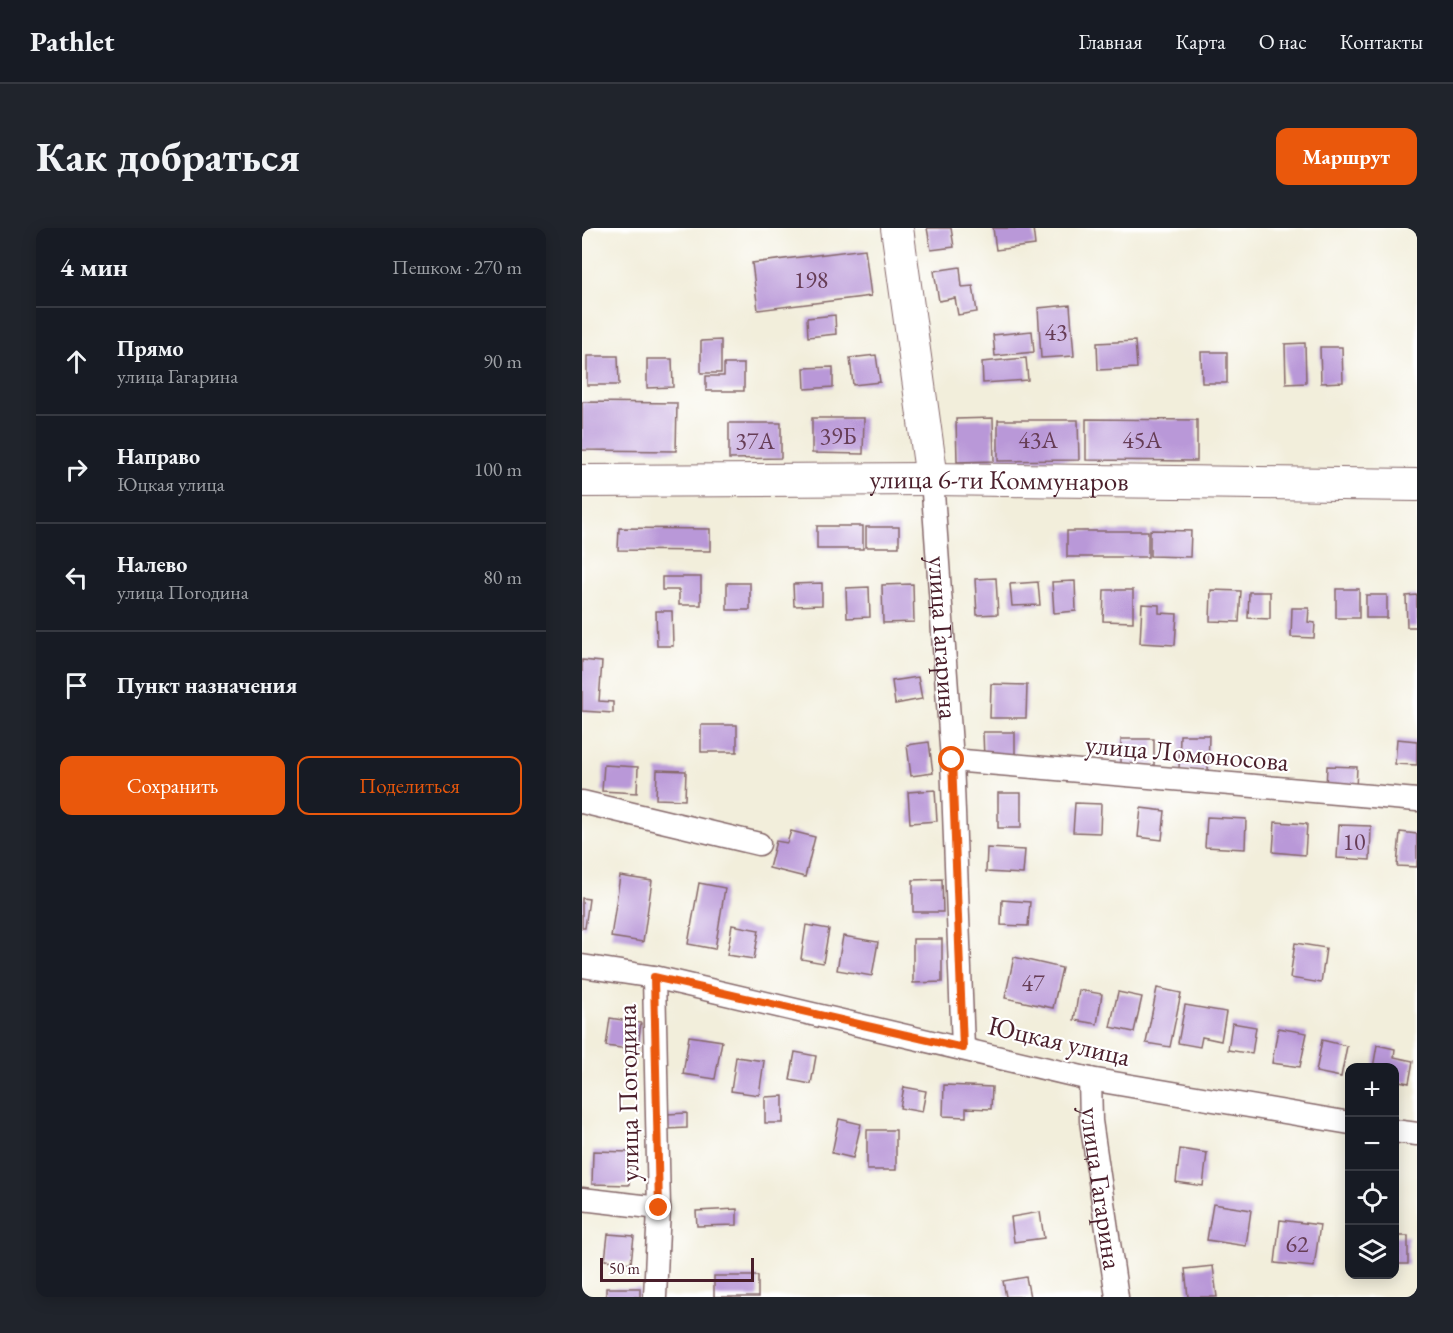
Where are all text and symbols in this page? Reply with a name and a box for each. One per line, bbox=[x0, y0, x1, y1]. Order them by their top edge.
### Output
text: Pathlet bbox=[30, 23, 114, 59]
text: Главная bbox=[1078, 28, 1142, 55]
text: Карта bbox=[1175, 28, 1226, 55]
text: О нас bbox=[1259, 28, 1307, 55]
text: Контакты bbox=[1340, 28, 1423, 55]
button: Маршрут bbox=[1276, 128, 1417, 185]
text: Как добраться bbox=[36, 129, 300, 184]
text: 4 мин bbox=[60, 250, 128, 284]
text: Пешком · 270 m bbox=[392, 254, 522, 280]
house number: 198 bbox=[794, 264, 828, 295]
house number: 43 bbox=[1044, 316, 1068, 347]
text: Прямо bbox=[117, 334, 184, 363]
icon: ahead bbox=[60, 345, 93, 378]
text: 90 m bbox=[483, 348, 522, 374]
text: улица Гагарина bbox=[117, 363, 238, 389]
house number: 39Б bbox=[819, 420, 857, 451]
house number: 43А bbox=[1018, 424, 1058, 455]
house number: 45А bbox=[1122, 424, 1162, 455]
house number: 37А bbox=[735, 425, 775, 456]
text: Направо bbox=[117, 442, 200, 471]
icon: right bbox=[60, 453, 93, 486]
text: 100 m bbox=[474, 456, 522, 482]
street label: улица 6-ти Коммунаров bbox=[869, 461, 1129, 498]
text: Юцкая улица bbox=[117, 471, 225, 497]
text: Налево bbox=[117, 550, 187, 579]
street label: улица Гагарина bbox=[921, 555, 967, 721]
icon: left bbox=[60, 561, 93, 594]
text: 80 m bbox=[483, 564, 522, 590]
text: улица Погодина bbox=[117, 579, 249, 605]
icon: arrive bbox=[60, 669, 93, 702]
text: Пункт назначения bbox=[117, 671, 297, 700]
street label: улица Ломоносова bbox=[1084, 726, 1291, 779]
route start bbox=[938, 746, 964, 772]
button: Сохранить bbox=[60, 756, 285, 815]
button: Поделиться bbox=[297, 756, 522, 815]
house number: 10 bbox=[1342, 826, 1366, 857]
house number: 47 bbox=[1021, 967, 1045, 998]
street label: улица Погодина bbox=[608, 1004, 647, 1182]
street label: Юцкая улица bbox=[984, 1007, 1134, 1074]
map controls bbox=[1345, 1063, 1399, 1279]
button: + bbox=[1345, 1063, 1399, 1117]
street label: улица Гагарина bbox=[1074, 1107, 1131, 1272]
button: − bbox=[1345, 1117, 1399, 1171]
button: locate bbox=[1345, 1171, 1399, 1225]
route end bbox=[645, 1194, 671, 1220]
button: layers bbox=[1345, 1225, 1399, 1279]
house number: 62 bbox=[1285, 1228, 1309, 1259]
scale bar bbox=[600, 1255, 754, 1282]
text: 50 m bbox=[609, 1258, 640, 1279]

